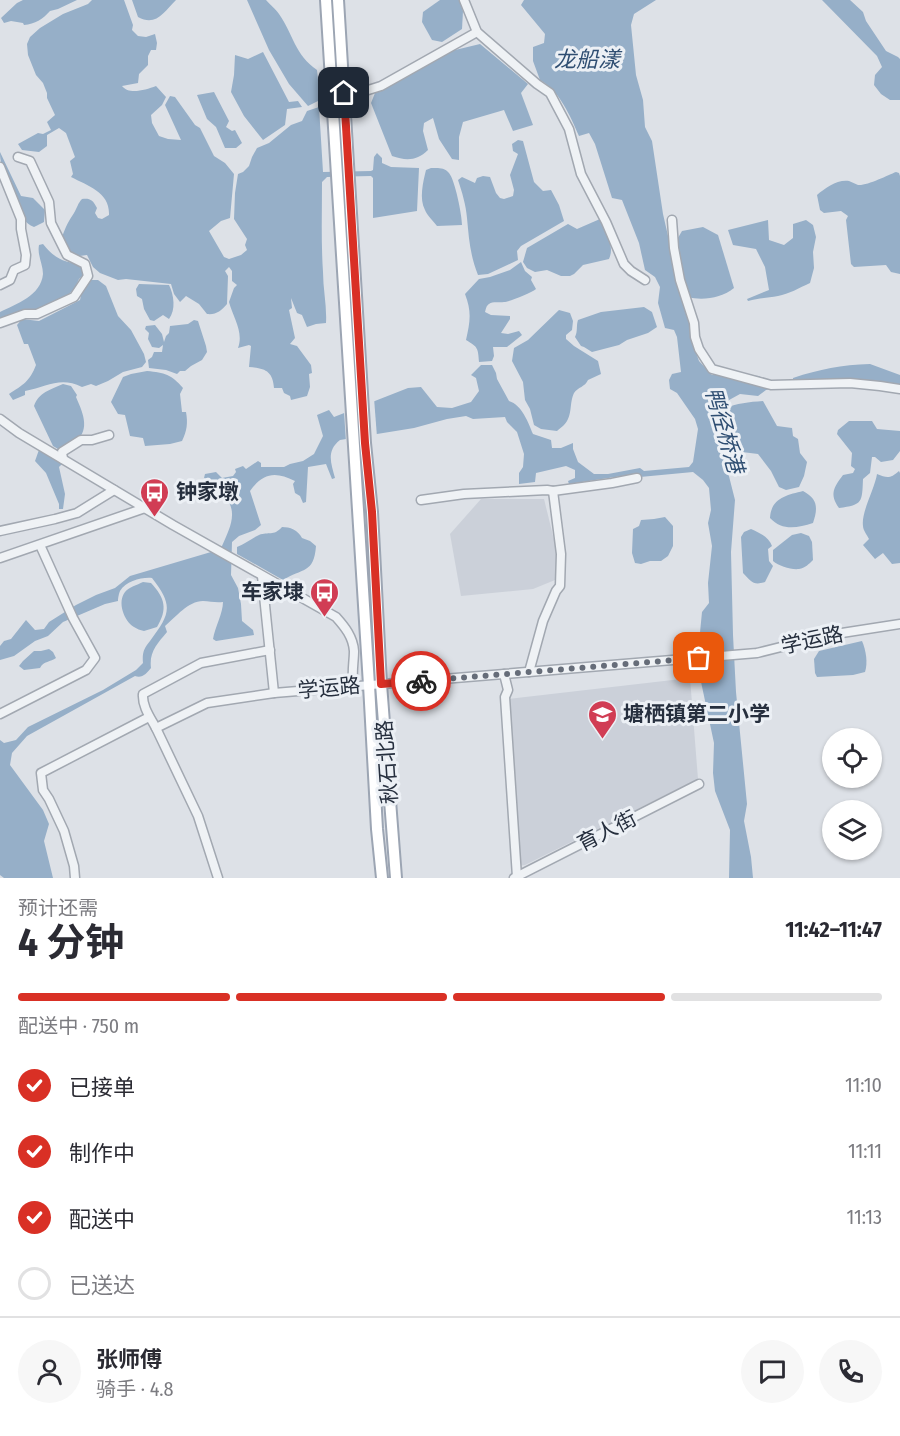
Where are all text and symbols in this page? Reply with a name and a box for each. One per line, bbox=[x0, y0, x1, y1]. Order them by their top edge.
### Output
water label: 龙船漾 bbox=[554, 46, 623, 73]
pin bbox=[318, 67, 369, 118]
icon: home bbox=[327, 76, 360, 109]
water label: 鸭径桥港 bbox=[699, 384, 750, 479]
bus stop icon: 钟家墩 bbox=[139, 476, 171, 518]
place label: 钟家墩 bbox=[176, 479, 239, 505]
bus stop icon: 车家埭 bbox=[309, 576, 341, 618]
place label: 车家埭 bbox=[241, 579, 304, 605]
street label: 学运路 bbox=[778, 621, 846, 659]
pin bbox=[673, 632, 724, 683]
icon: bag bbox=[682, 641, 715, 674]
courier bbox=[391, 651, 451, 711]
icon: bike bbox=[405, 665, 438, 698]
street label: 学运路 bbox=[296, 672, 362, 704]
school or university icon: 塘栖镇第二小学 bbox=[586, 698, 618, 740]
place label: 塘栖镇第二小学 bbox=[623, 701, 770, 727]
street label: 秋石北路 bbox=[371, 719, 403, 805]
map controls bbox=[822, 728, 882, 860]
button: locate bbox=[822, 728, 882, 788]
button: layers bbox=[822, 800, 882, 860]
street label: 育人街 bbox=[573, 805, 641, 857]
text: 预计还需 bbox=[18, 896, 98, 920]
text: 11:42–11:47 bbox=[785, 916, 882, 943]
text: 4 分钟 bbox=[18, 920, 124, 966]
text: 配送中 · 750 m bbox=[18, 1014, 139, 1038]
icon: check bbox=[18, 1069, 51, 1102]
text: 11:10 bbox=[845, 1073, 882, 1097]
text: 已接单 bbox=[69, 1074, 135, 1101]
icon: check bbox=[18, 1135, 51, 1168]
text: 11:11 bbox=[848, 1139, 882, 1163]
text: 制作中 bbox=[69, 1140, 135, 1167]
icon: check bbox=[18, 1201, 51, 1234]
text: 11:13 bbox=[846, 1205, 882, 1229]
text: 配送中 bbox=[69, 1206, 135, 1233]
text: 已送达 bbox=[69, 1272, 135, 1299]
button: person bbox=[18, 1340, 81, 1403]
button: chat bbox=[741, 1340, 804, 1403]
button: phone bbox=[819, 1340, 882, 1403]
text: 张师傅 bbox=[96, 1346, 162, 1373]
text: 骑手 · 4.8 bbox=[96, 1377, 174, 1401]

